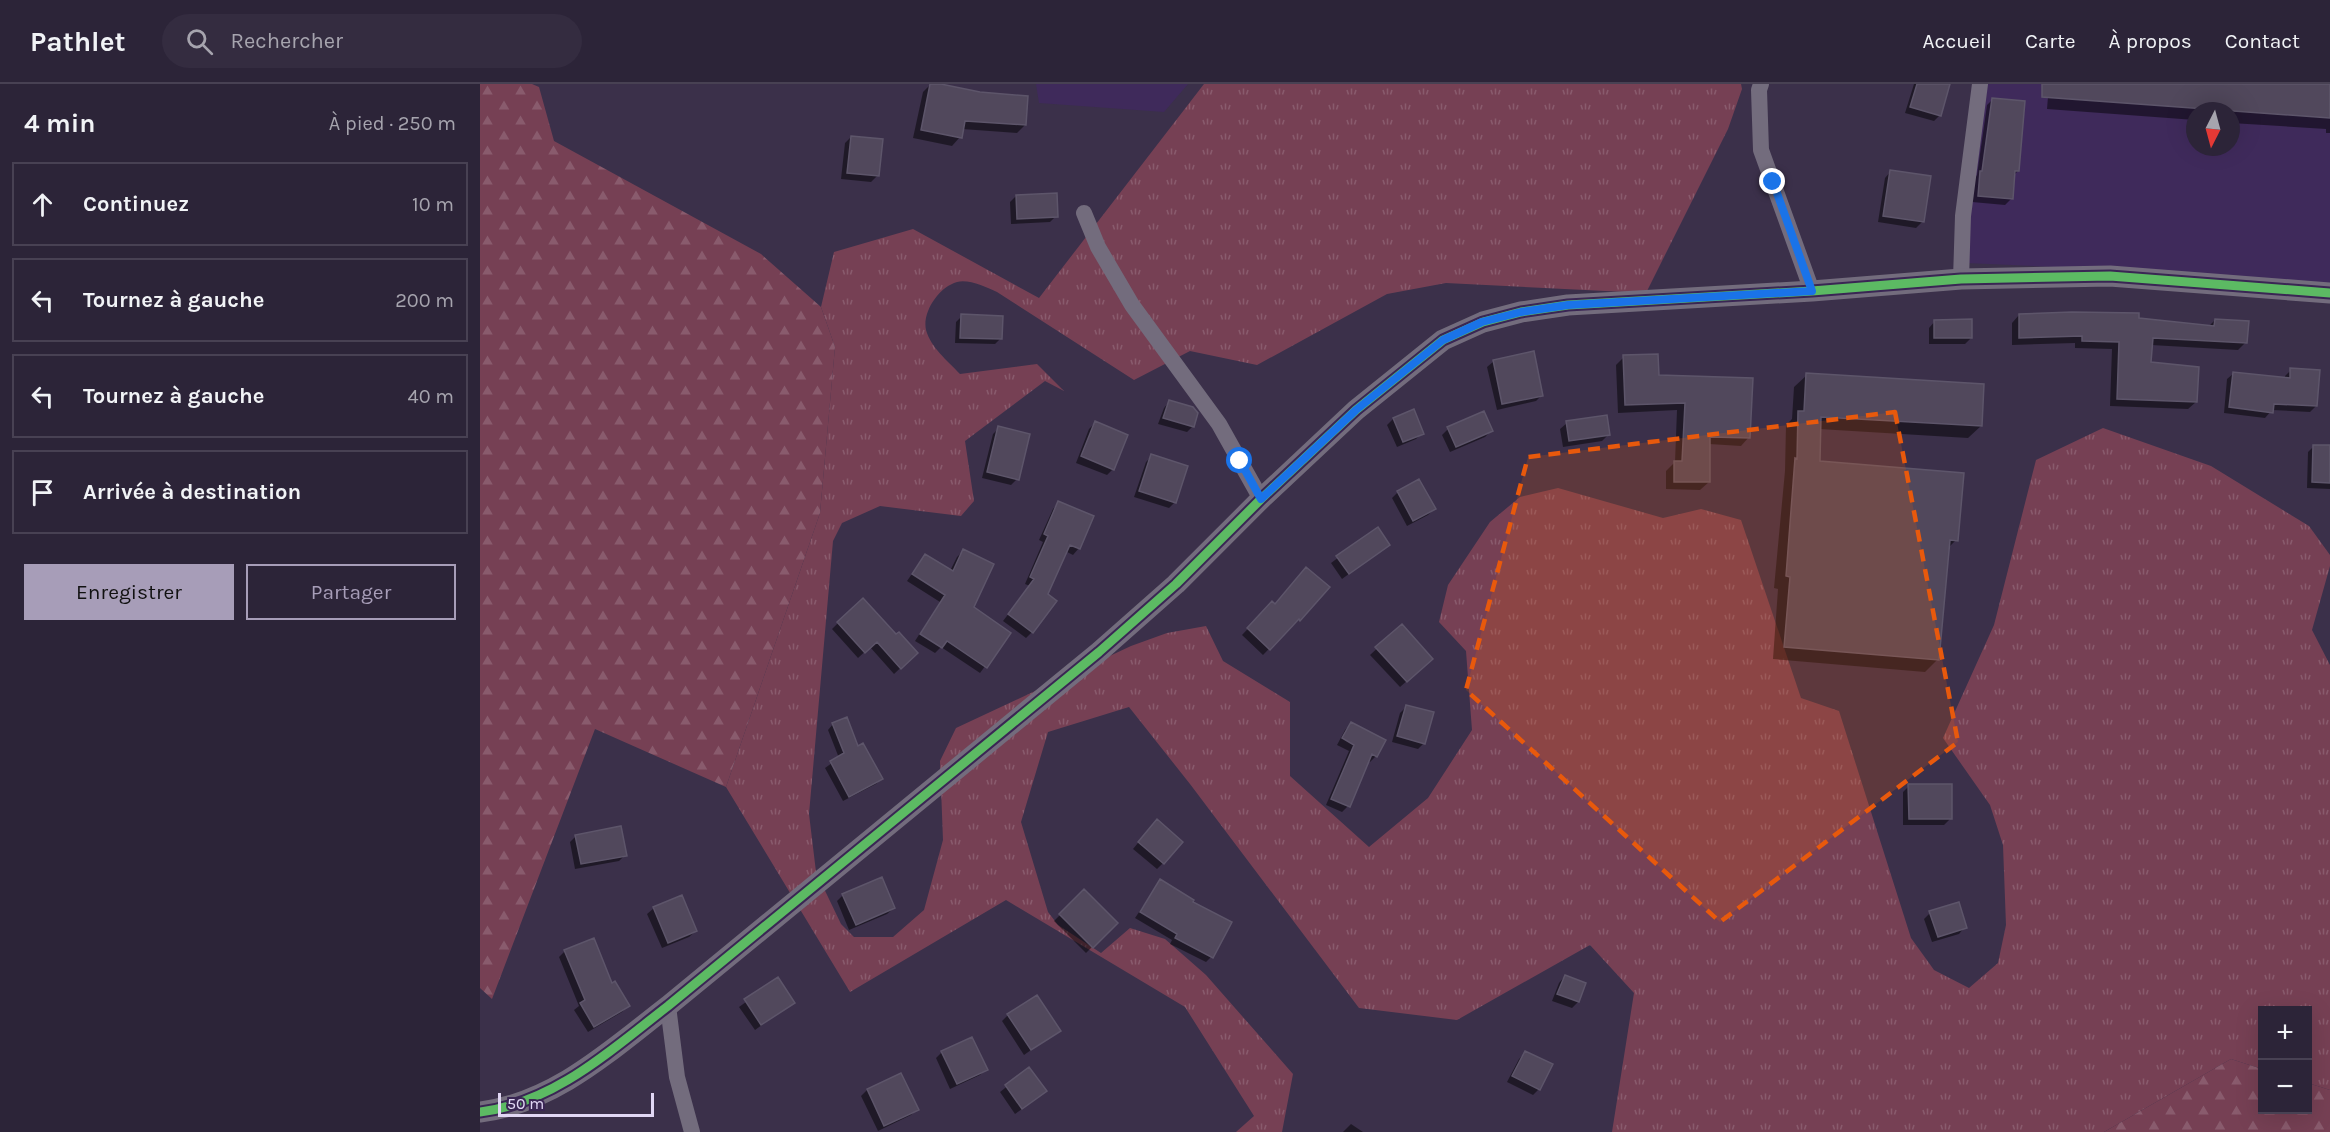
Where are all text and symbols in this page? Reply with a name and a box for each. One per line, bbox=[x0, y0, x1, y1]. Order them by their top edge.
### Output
search box bbox=[162, 14, 582, 68]
text: Pathlet bbox=[30, 25, 126, 58]
icon: search bbox=[183, 25, 216, 58]
text: Rechercher bbox=[231, 28, 343, 54]
text: Accueil bbox=[1923, 29, 1992, 53]
text: Carte bbox=[2025, 29, 2076, 53]
text: À propos bbox=[2109, 29, 2192, 53]
text: Contact bbox=[2225, 29, 2300, 53]
north arrow bbox=[2186, 102, 2240, 156]
text: 4 min bbox=[24, 108, 95, 139]
text: À pied · 250 m bbox=[329, 112, 456, 135]
route end bbox=[1759, 168, 1785, 194]
icon: ahead bbox=[26, 188, 59, 221]
text: Continuez bbox=[83, 191, 189, 217]
text: 10 m bbox=[412, 193, 454, 216]
icon: left bbox=[26, 284, 59, 317]
text: Tournez à gauche bbox=[83, 287, 264, 313]
text: 200 m bbox=[395, 289, 454, 312]
icon: left bbox=[26, 380, 59, 413]
text: Tournez à gauche bbox=[83, 383, 264, 409]
text: 40 m bbox=[408, 385, 454, 408]
route start bbox=[1226, 447, 1252, 473]
icon: arrive bbox=[26, 476, 59, 509]
text: Arrivée à destination bbox=[83, 479, 301, 505]
button: Enregistrer bbox=[24, 564, 234, 620]
button: Partager bbox=[246, 564, 456, 620]
map controls bbox=[2258, 1006, 2312, 1114]
button: + bbox=[2258, 1006, 2312, 1060]
button: − bbox=[2258, 1060, 2312, 1114]
scale bar bbox=[498, 1090, 654, 1118]
text: 50 m bbox=[507, 1094, 544, 1113]

